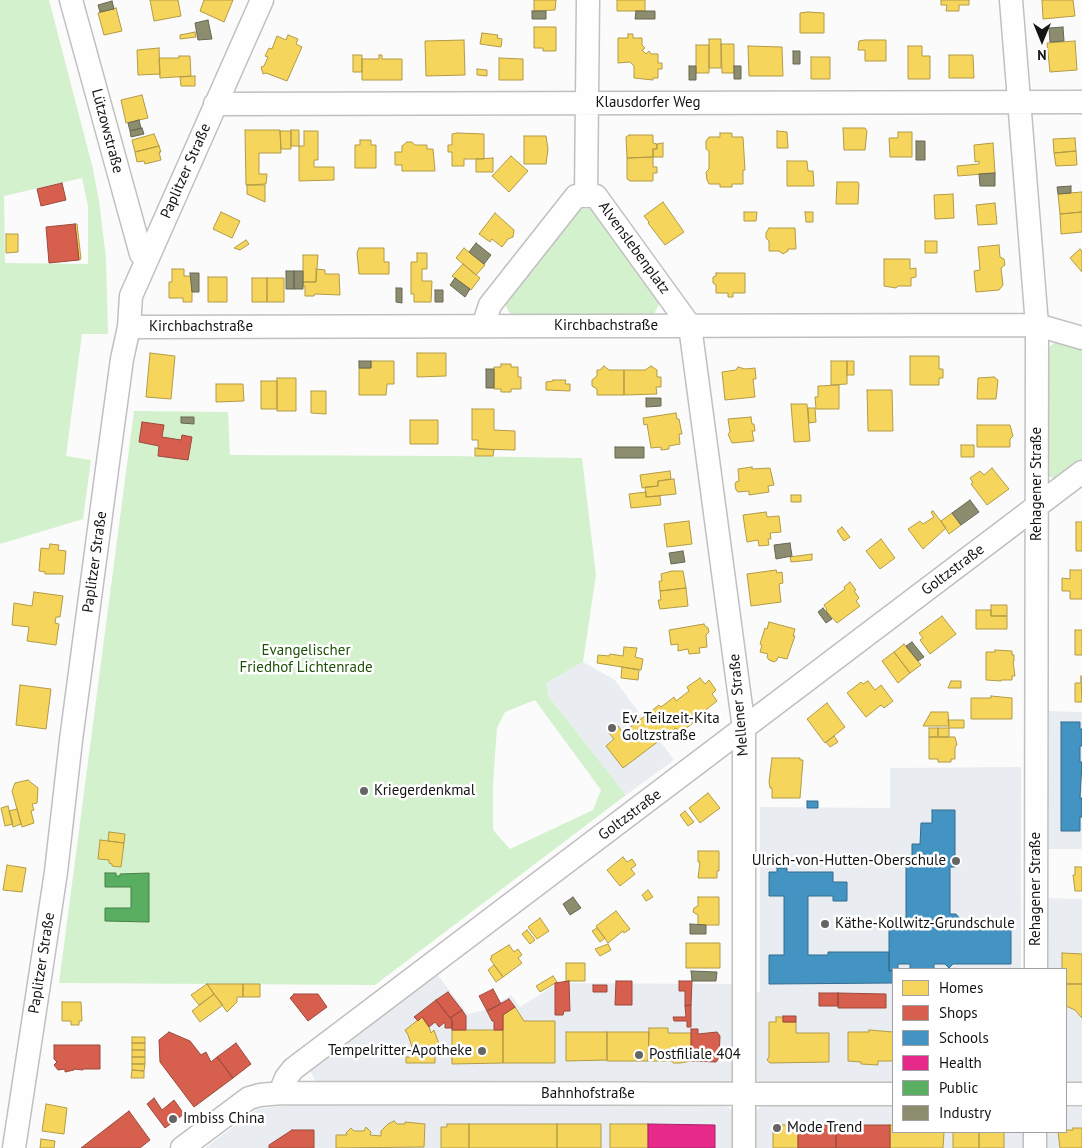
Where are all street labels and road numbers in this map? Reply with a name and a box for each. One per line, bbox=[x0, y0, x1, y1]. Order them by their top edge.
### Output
street label: Lützowstraße bbox=[87, 87, 127, 175]
street label: Klausdorfer Weg bbox=[595, 94, 701, 112]
street label: Paplitzer Straße bbox=[157, 121, 215, 221]
street label: Alvenslebenplatz bbox=[594, 198, 674, 298]
street label: Kirchbachstraße bbox=[554, 317, 658, 335]
street label: Kirchbachstraße bbox=[149, 318, 253, 336]
street label: Rehagener Straße bbox=[1028, 427, 1046, 541]
street label: Paplitzer Straße bbox=[79, 510, 111, 614]
street label: Goltzstraße bbox=[918, 541, 988, 599]
street label: Mellener Straße bbox=[726, 653, 752, 757]
street label: Goltzstraße bbox=[595, 786, 665, 844]
street label: Rehagener Straße bbox=[1027, 832, 1045, 946]
street label: Paplitzer Straße bbox=[25, 911, 59, 1015]
street label: Bahnhofstraße bbox=[541, 1085, 635, 1103]

